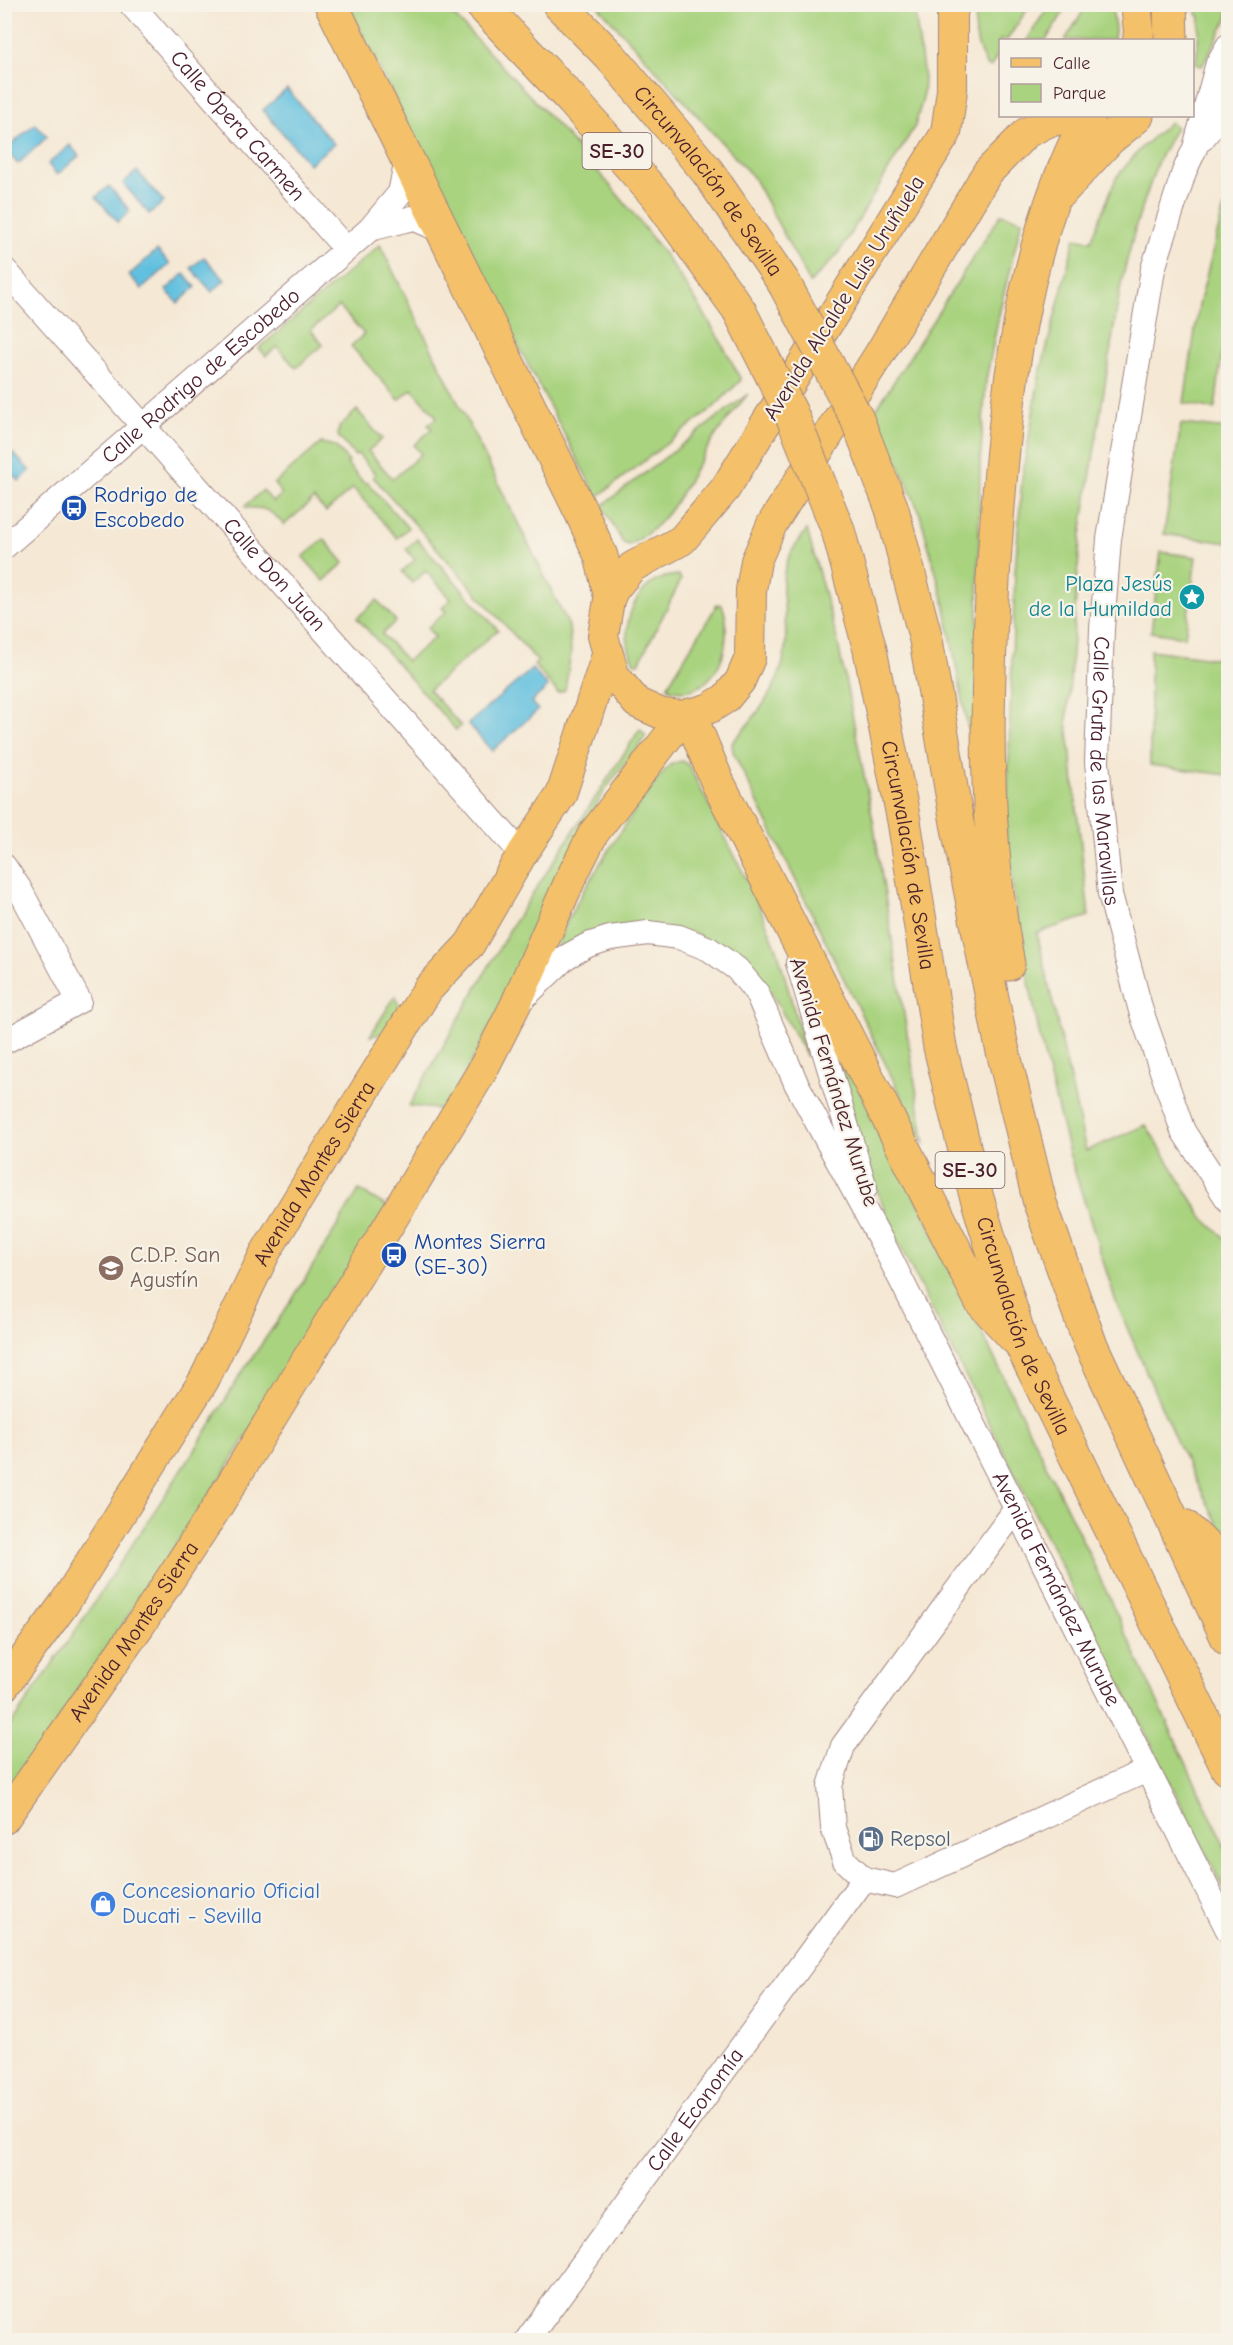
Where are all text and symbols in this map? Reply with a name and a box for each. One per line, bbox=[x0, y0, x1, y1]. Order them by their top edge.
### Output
legend bbox=[999, 39, 1194, 117]
street label: Calle Ópera Carmen bbox=[165, 45, 311, 206]
text: Calle bbox=[1053, 53, 1090, 74]
street label: Circunvalación de Sevilla bbox=[628, 80, 788, 281]
text: Parque bbox=[1053, 83, 1106, 104]
road number: SE-30 bbox=[582, 133, 652, 169]
street label: Avenida Alcalde Luis Uruñuela bbox=[758, 171, 930, 425]
street label: Calle Rodrigo de Escobedo bbox=[97, 283, 306, 469]
place label: Rodrigo de Escobedo bbox=[94, 482, 197, 533]
bus stop icon: Rodrigo de Escobedo bbox=[59, 493, 89, 523]
street label: Calle Don Juan bbox=[217, 512, 332, 637]
place label: Plaza Jesús de la Humildad bbox=[1029, 571, 1172, 622]
place icon: Plaza Jesús de la Humildad bbox=[1177, 582, 1207, 612]
street label: Calle Gruta de las Maravillas bbox=[1084, 636, 1125, 908]
street label: Circunvalación de Sevilla bbox=[875, 738, 941, 972]
street label: Avenida Fernández Murube bbox=[784, 954, 884, 1210]
street label: Avenida Montes Sierra bbox=[248, 1076, 380, 1270]
road number: SE-30 bbox=[936, 1152, 1004, 1188]
street label: Circunvalación de Sevilla bbox=[970, 1213, 1076, 1439]
place label: Montes Sierra (SE-30) bbox=[414, 1229, 546, 1280]
bus stop icon: Montes Sierra (SE-30) bbox=[379, 1240, 409, 1270]
place label: C.D.P. San Agustín bbox=[130, 1242, 221, 1293]
school or university icon: C.D.P. San Agustín bbox=[96, 1253, 126, 1283]
street label: Avenida Fernández Murube bbox=[987, 1467, 1126, 1711]
street label: Avenida Montes Sierra bbox=[63, 1537, 204, 1727]
fuel station icon: Repsol bbox=[856, 1824, 886, 1854]
place label: Repsol bbox=[890, 1826, 951, 1852]
place label: Concesionario Oficial Ducati - Sevilla bbox=[122, 1878, 320, 1929]
shop icon: Concesionario Oficial Ducati - Sevilla bbox=[88, 1889, 118, 1919]
street label: Calle Economía bbox=[641, 2043, 749, 2177]

